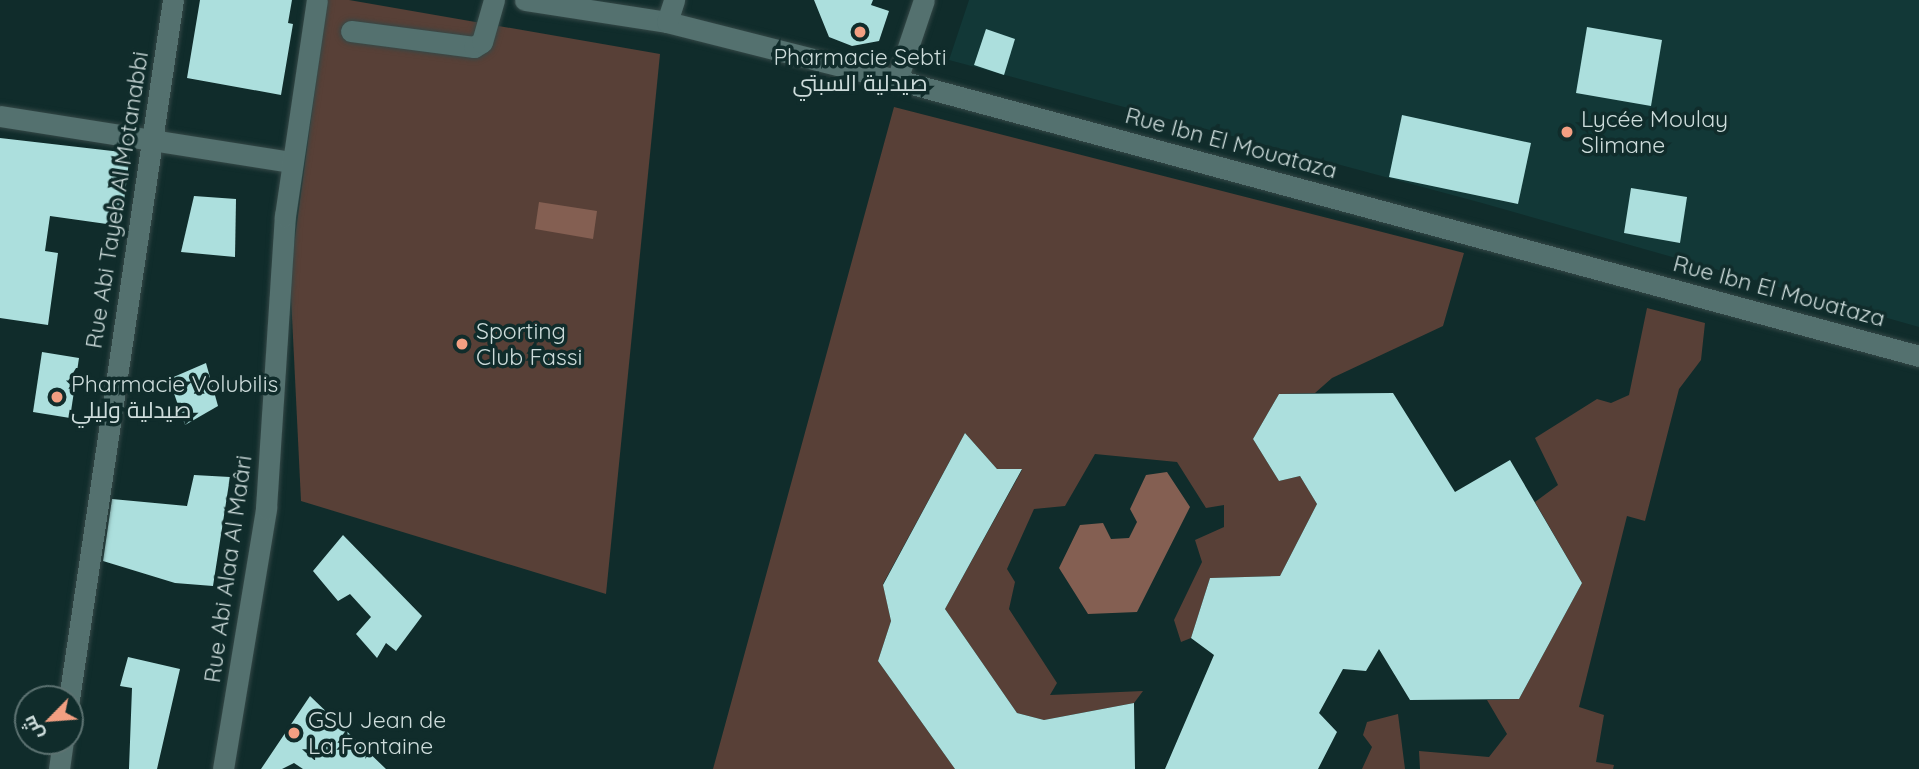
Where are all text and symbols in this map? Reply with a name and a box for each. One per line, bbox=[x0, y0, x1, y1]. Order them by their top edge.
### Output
marker: Pharmacie Sebti صيدلية السبتي bbox=[852, 24, 868, 40]
place label: Pharmacie Sebti صيدلية السبتي bbox=[773, 43, 947, 97]
street label: Rue Abi Tayeb Al Motanabbi bbox=[80, 50, 154, 350]
street label: Rue Ibn El Mouataza bbox=[1122, 101, 1340, 185]
place label: Lycée Moulay Slimane bbox=[1581, 105, 1728, 159]
marker: Lycée Moulay Slimane bbox=[1559, 124, 1575, 140]
street label: Rue Ibn El Mouataza bbox=[1670, 249, 1888, 333]
place label: Sporting Club Fassi bbox=[476, 317, 582, 371]
marker: Sporting Club Fassi bbox=[454, 336, 470, 352]
place label: Pharmacie Volubilis صيدلية وليلي bbox=[71, 370, 278, 424]
marker: Pharmacie Volubilis صيدلية وليلي bbox=[49, 389, 65, 405]
street label: Rue Abi Alaa Al Maâri bbox=[198, 453, 258, 685]
north arrow bbox=[14, 685, 84, 755]
place label: GSU Jean de La Fontaine bbox=[308, 706, 446, 760]
text: ش bbox=[16, 712, 48, 744]
marker: GSU Jean de La Fontaine bbox=[286, 725, 302, 741]

